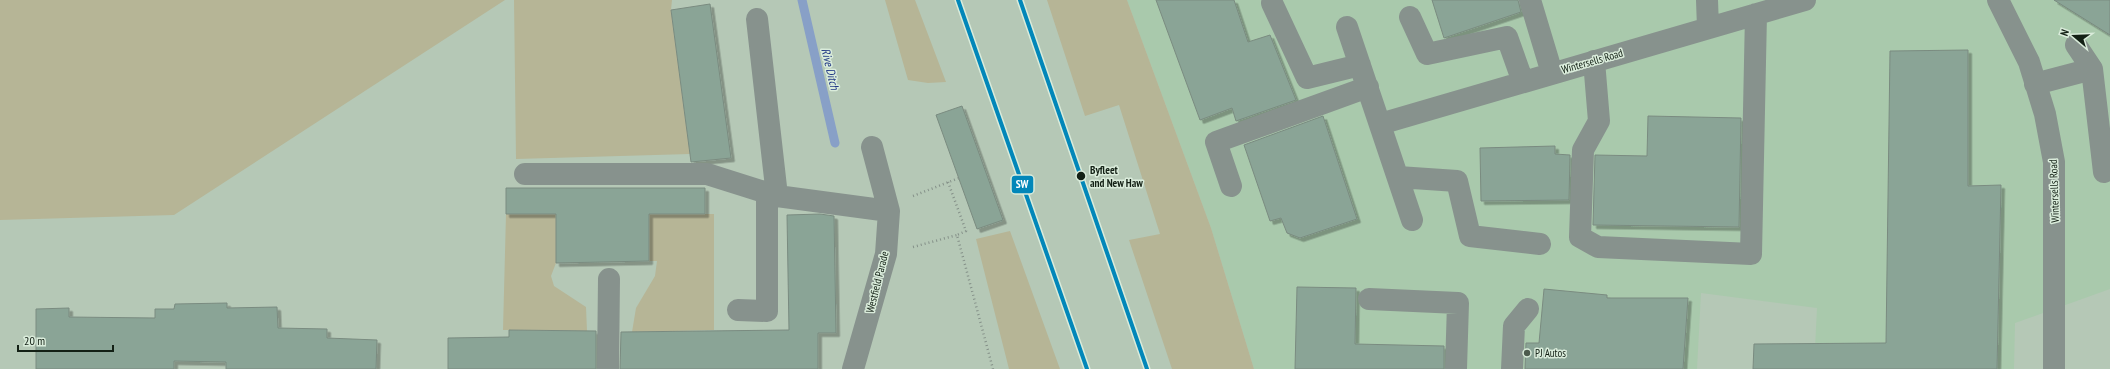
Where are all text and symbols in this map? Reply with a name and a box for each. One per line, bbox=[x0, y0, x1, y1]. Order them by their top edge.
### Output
north arrow bbox=[2054, 16, 2094, 56]
text: N bbox=[2057, 28, 2072, 38]
street label: Wintersells Road bbox=[1560, 45, 1625, 76]
water label: Rive Ditch bbox=[818, 47, 843, 92]
street label: Wintersells Road bbox=[2046, 159, 2062, 223]
place label: Byfleet and New Haw bbox=[1090, 163, 1143, 190]
marker: Byfleet and New Haw bbox=[1075, 170, 1087, 182]
line badge: SW bbox=[1011, 175, 1034, 194]
text: SW bbox=[1016, 177, 1028, 191]
street label: Westfield Parade bbox=[863, 249, 892, 314]
scale bar bbox=[18, 327, 113, 353]
text: 20 m bbox=[24, 333, 45, 348]
place label: PJ Autos bbox=[1535, 346, 1566, 360]
marker: PJ Autos bbox=[1522, 348, 1532, 358]

